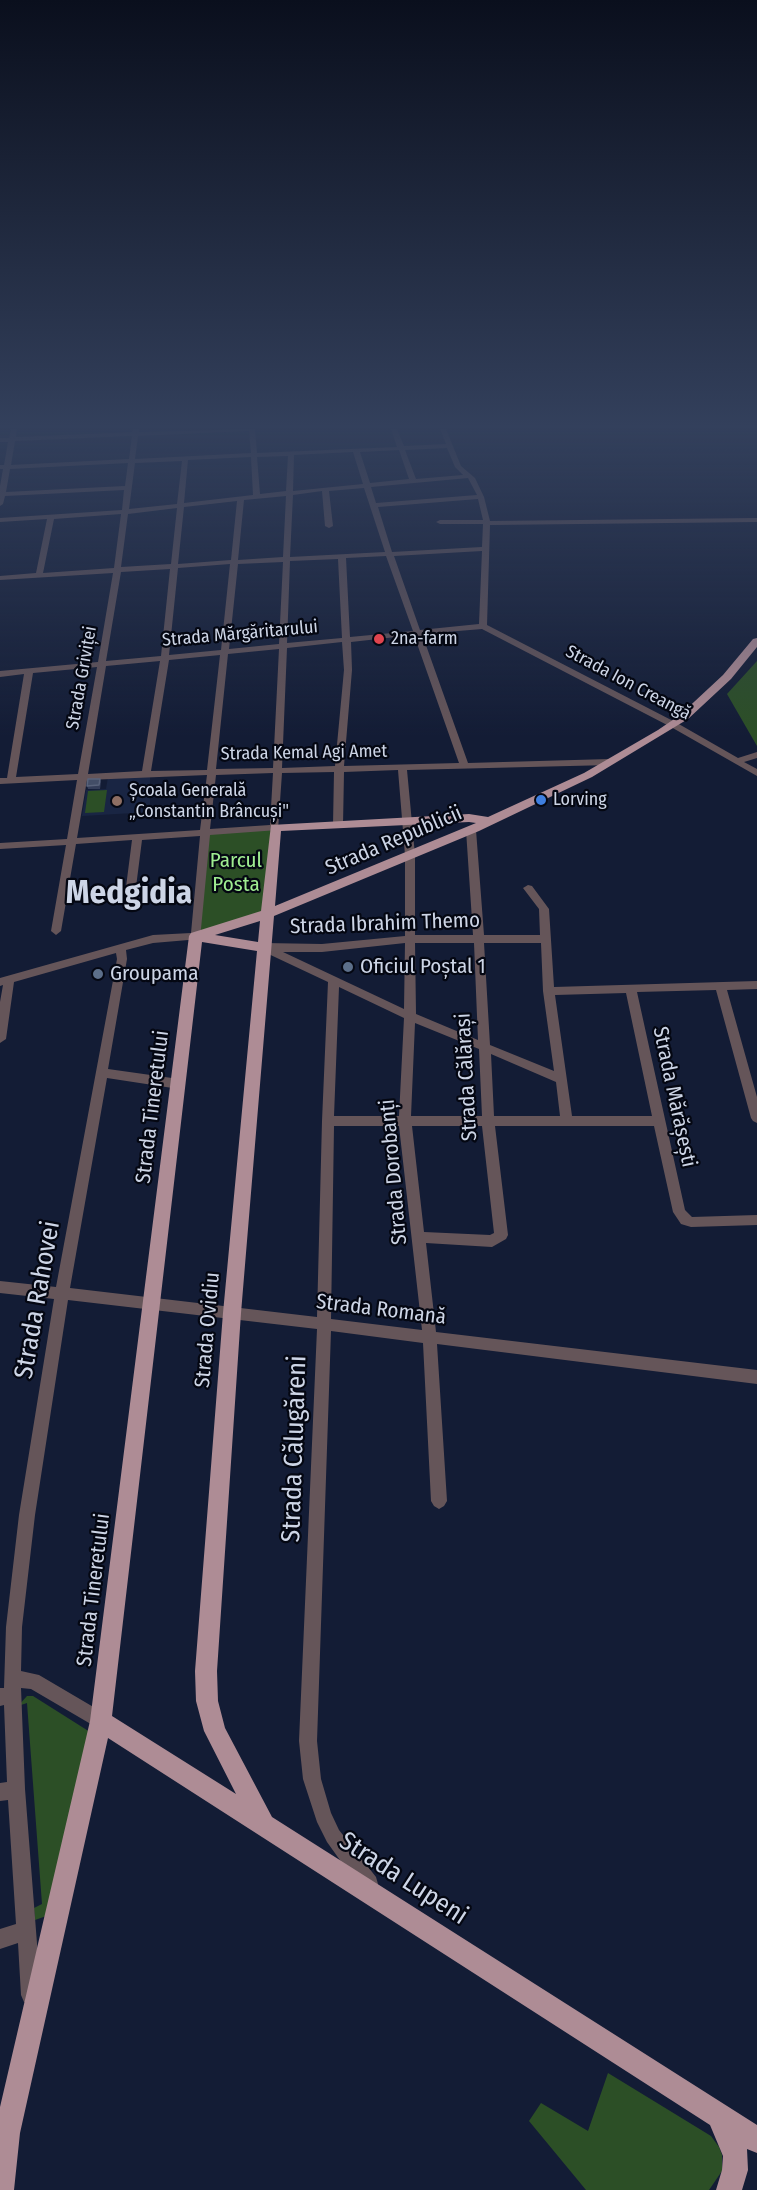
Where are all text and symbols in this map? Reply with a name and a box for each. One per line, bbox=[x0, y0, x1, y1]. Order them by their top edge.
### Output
street label: Strada Mărgăritarului bbox=[161, 616, 319, 652]
street label: Strada Griviței bbox=[62, 625, 102, 731]
place label: 2na-farm bbox=[391, 628, 458, 650]
marker: 2na-farm bbox=[372, 632, 386, 646]
street label: Strada Ion Creangă bbox=[562, 641, 694, 725]
street label: Strada Kemal Agi Amet bbox=[221, 741, 387, 765]
place label: Școala Generală „Constantin Brâncuși" bbox=[129, 780, 289, 822]
place label: Lorving bbox=[553, 789, 607, 811]
marker: Lorving bbox=[534, 793, 548, 807]
marker: Școala Generală „Constantin Brâncuși" bbox=[110, 794, 124, 808]
street label: Strada Republicii bbox=[322, 801, 466, 881]
park label: Parcul Posta bbox=[210, 848, 262, 898]
district label: Medgidia bbox=[66, 874, 192, 914]
street label: Strada Ibrahim Themo bbox=[290, 908, 480, 940]
place label: Oficiul Poștal 1 bbox=[360, 954, 486, 980]
marker: Oficiul Poștal 1 bbox=[341, 960, 355, 974]
place label: Groupama bbox=[110, 961, 199, 987]
marker: Groupama bbox=[91, 967, 105, 981]
street label: Strada Călărași bbox=[451, 1012, 483, 1142]
street label: Strada Mărășești bbox=[647, 1024, 701, 1170]
street label: Strada Tineretului bbox=[131, 1029, 175, 1185]
street label: Strada Dorobanți bbox=[375, 1098, 413, 1246]
street label: Strada Rahovei bbox=[9, 1219, 67, 1381]
street label: Strada Ovidiu bbox=[190, 1271, 226, 1389]
street label: Strada Romană bbox=[315, 1290, 447, 1330]
street label: Strada Călugăreni bbox=[276, 1355, 314, 1543]
street label: Strada Tineretului bbox=[72, 1512, 116, 1668]
street label: Strada Lupeni bbox=[333, 1826, 473, 1932]

